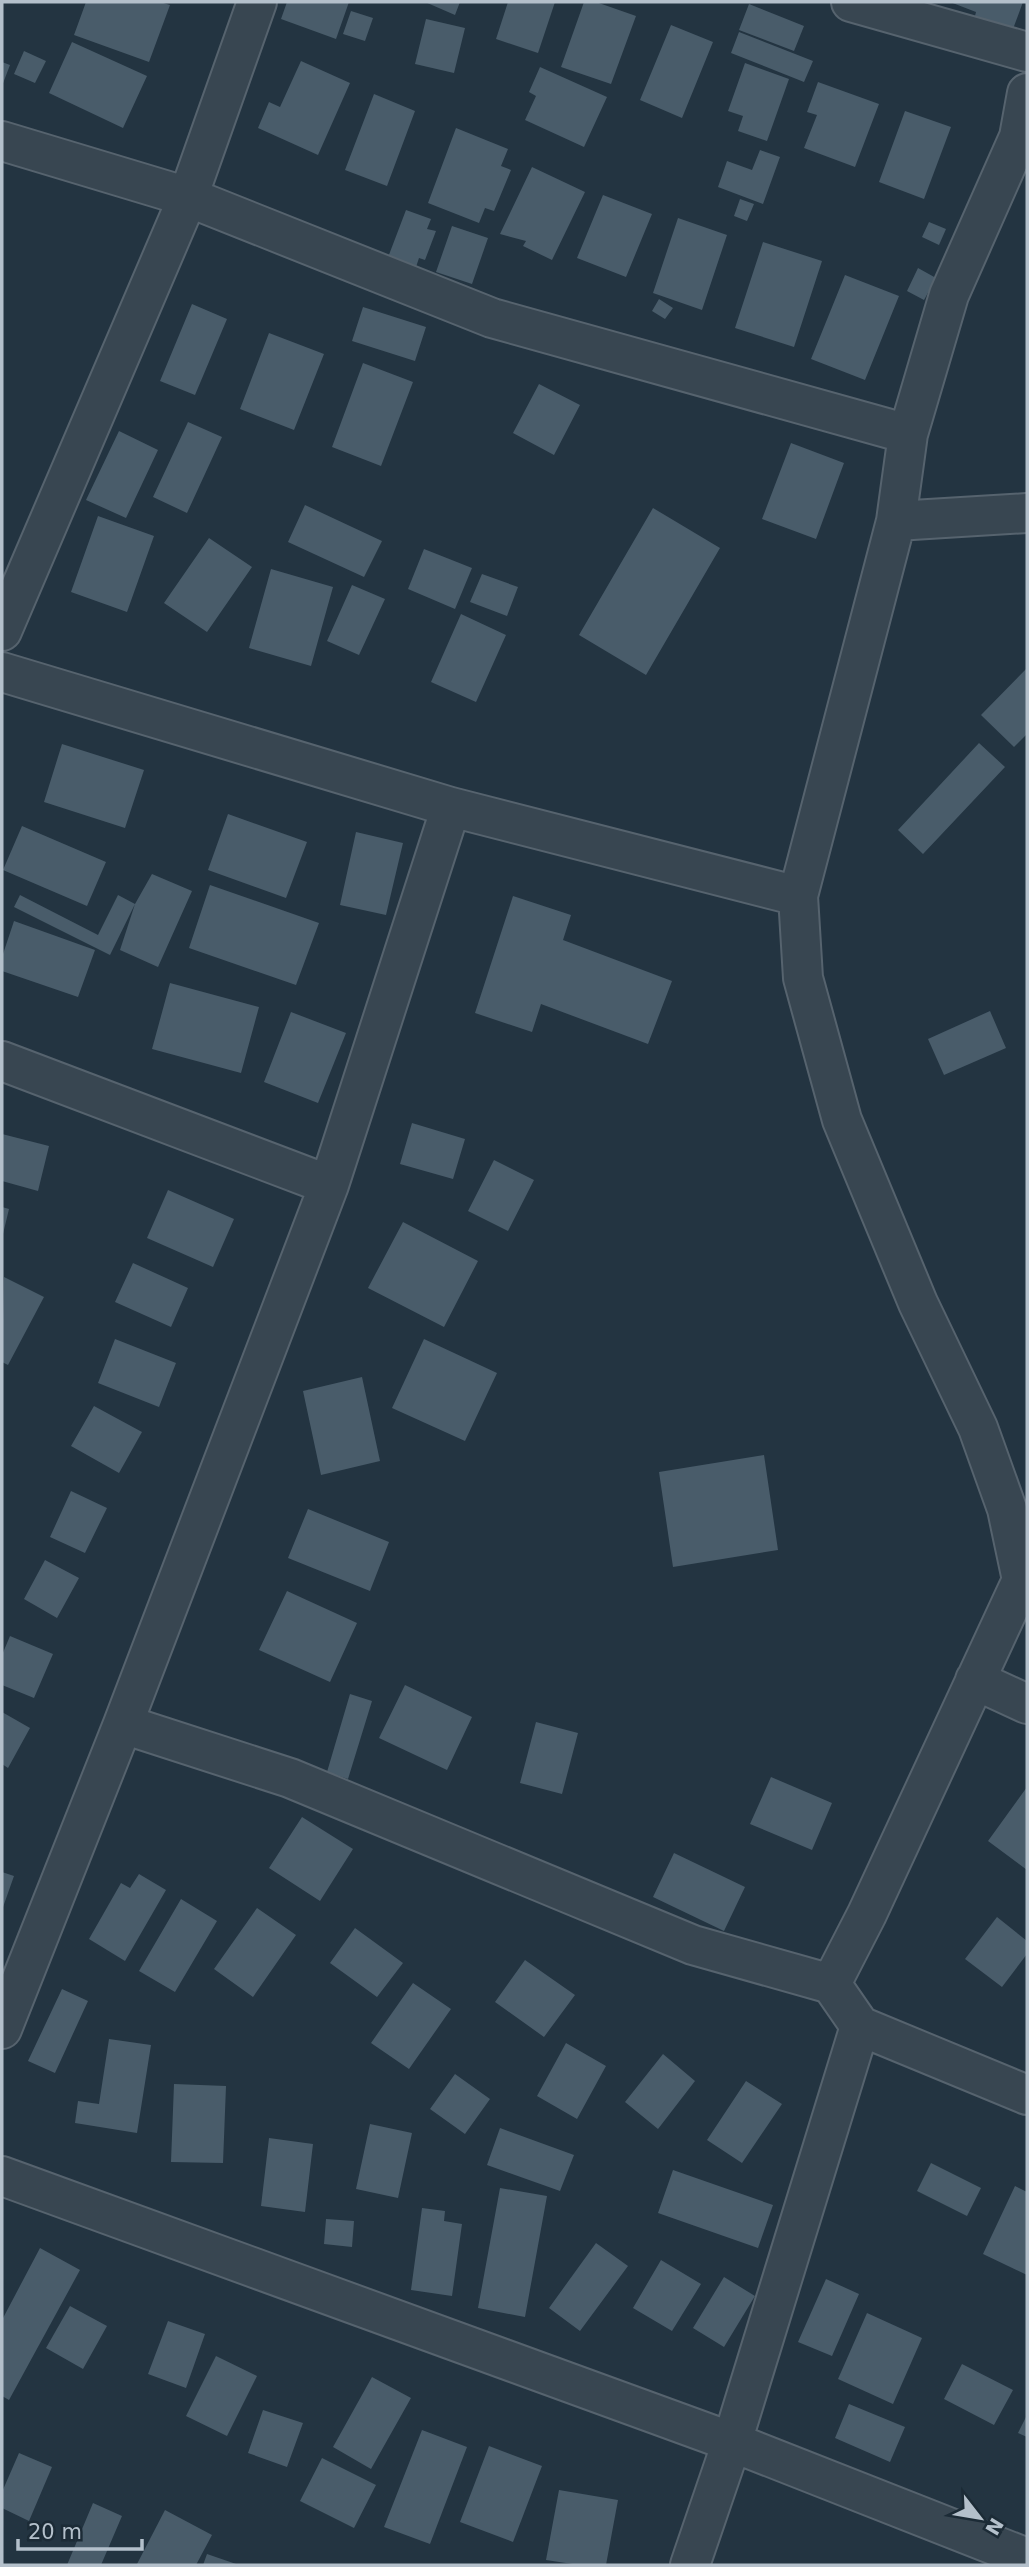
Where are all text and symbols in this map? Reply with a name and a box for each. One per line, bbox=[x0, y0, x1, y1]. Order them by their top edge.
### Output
north arrow bbox=[945, 2483, 1015, 2553]
scale bar bbox=[18, 2508, 142, 2552]
text: N bbox=[981, 2514, 1008, 2539]
text: 20 m bbox=[28, 2520, 82, 2544]

